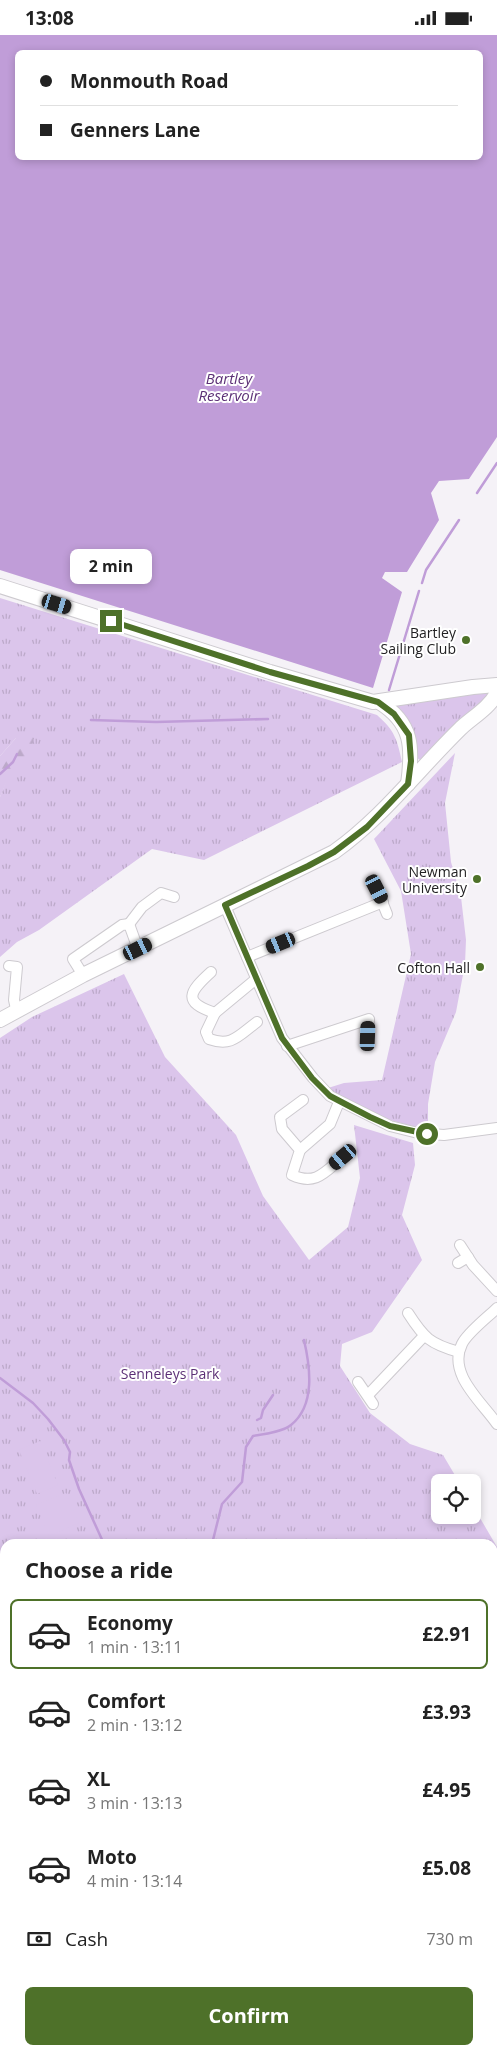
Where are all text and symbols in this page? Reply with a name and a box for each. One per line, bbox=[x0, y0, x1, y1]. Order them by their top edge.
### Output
text: 13:08 bbox=[25, 5, 74, 31]
text: Monmouth Road bbox=[70, 68, 229, 94]
text: Genners Lane bbox=[70, 117, 200, 143]
water label: Bartley Reservoir bbox=[199, 368, 261, 405]
callout: 2 min bbox=[70, 549, 152, 583]
text: 2 min bbox=[89, 555, 133, 577]
car bbox=[40, 592, 73, 616]
route end bbox=[100, 610, 122, 632]
place label: Bartley Sailing Club bbox=[381, 623, 457, 658]
marker: Bartley Sailing Club bbox=[460, 634, 472, 646]
place label: Newman University bbox=[402, 862, 468, 897]
car bbox=[363, 872, 390, 906]
marker: Newman University bbox=[471, 873, 483, 885]
car bbox=[264, 930, 297, 956]
car bbox=[121, 936, 154, 962]
place label: Cofton Hall bbox=[397, 958, 470, 977]
marker: Cofton Hall bbox=[474, 961, 486, 973]
car bbox=[359, 1021, 376, 1051]
route start bbox=[416, 1123, 438, 1145]
car bbox=[326, 1142, 359, 1172]
park label: Senneleys Park bbox=[121, 1364, 220, 1383]
map controls bbox=[431, 1474, 481, 1524]
button: locate bbox=[431, 1474, 481, 1524]
text: Choose a ride bbox=[25, 1554, 173, 1584]
text: Economy bbox=[87, 1610, 173, 1636]
icon: car bbox=[27, 1612, 72, 1657]
text: £2.91 bbox=[422, 1621, 471, 1647]
text: 1 min · 13:11 bbox=[87, 1636, 182, 1658]
text: Comfort bbox=[87, 1688, 166, 1714]
icon: car bbox=[27, 1690, 72, 1735]
text: £3.93 bbox=[422, 1699, 471, 1725]
text: 2 min · 13:12 bbox=[87, 1714, 182, 1736]
text: XL bbox=[87, 1766, 110, 1792]
icon: car bbox=[27, 1768, 72, 1813]
text: £4.95 bbox=[422, 1777, 471, 1803]
text: 3 min · 13:13 bbox=[87, 1792, 182, 1814]
text: Moto bbox=[87, 1844, 137, 1870]
icon: car bbox=[27, 1846, 72, 1891]
text: £5.08 bbox=[422, 1855, 471, 1881]
text: 4 min · 13:14 bbox=[87, 1870, 182, 1892]
icon: cash bbox=[25, 1925, 53, 1953]
text: Cash bbox=[65, 1926, 108, 1952]
text: 730 m bbox=[427, 1928, 473, 1950]
button: Confirm bbox=[25, 1987, 473, 2045]

